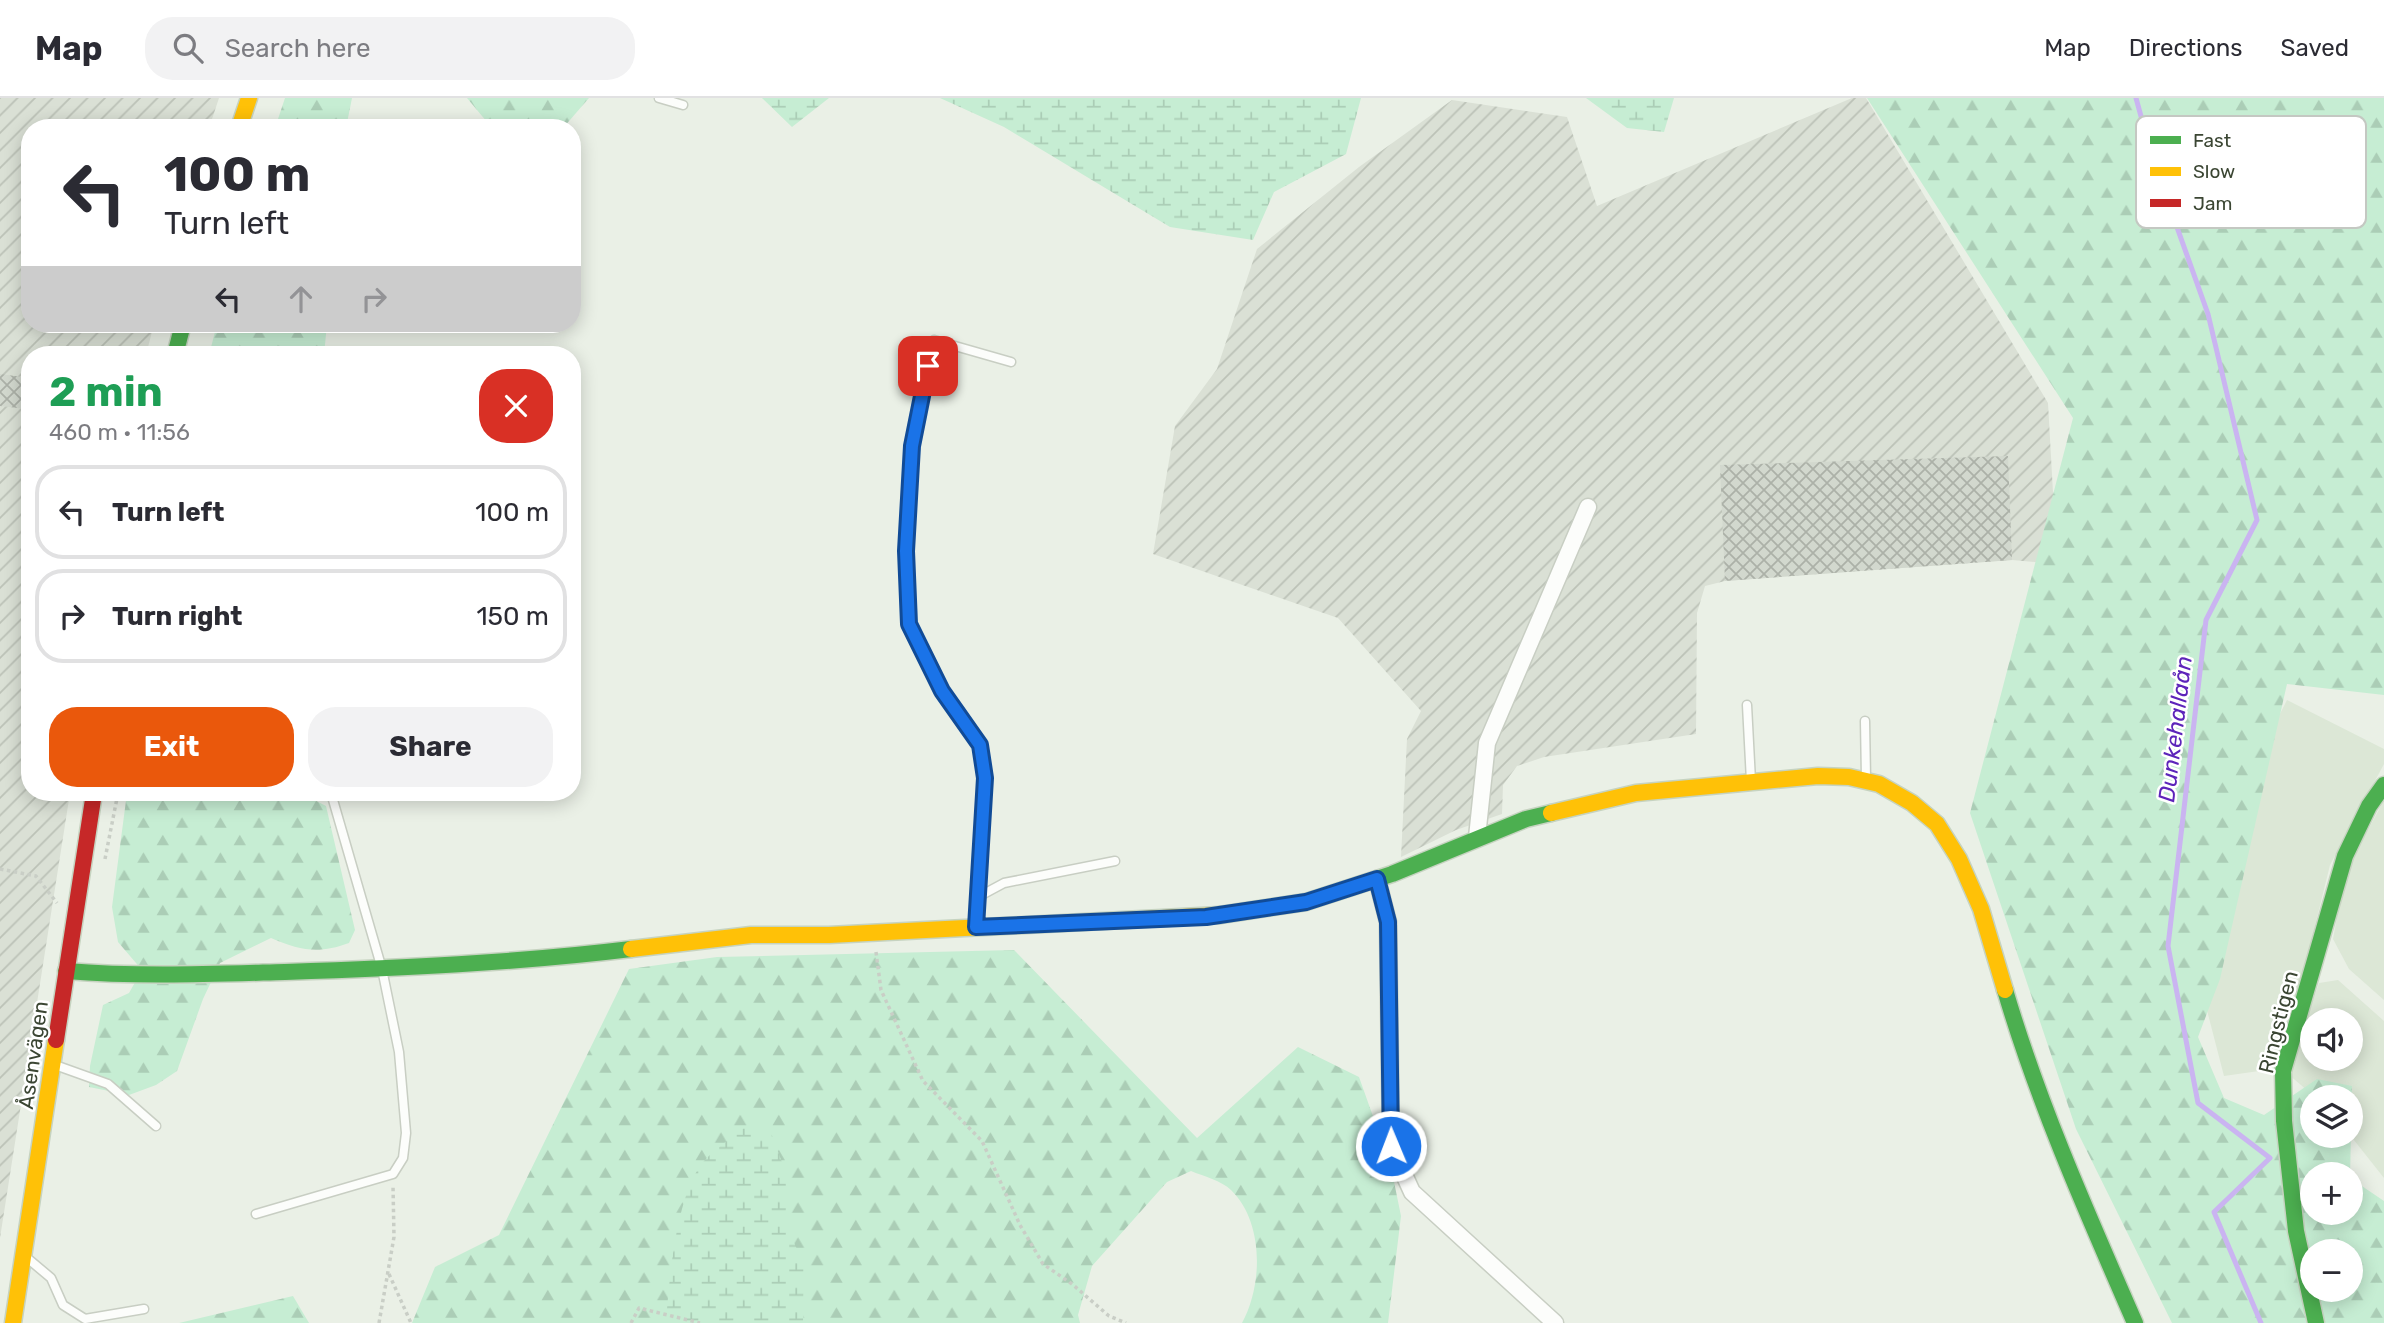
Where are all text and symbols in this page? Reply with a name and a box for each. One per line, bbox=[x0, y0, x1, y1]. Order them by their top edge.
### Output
search box bbox=[145, 17, 635, 80]
text: Map bbox=[35, 29, 103, 68]
icon: search bbox=[169, 29, 207, 67]
text: Search here bbox=[225, 33, 370, 64]
text: Map bbox=[2044, 34, 2091, 62]
text: Directions bbox=[2129, 34, 2242, 62]
text: Saved bbox=[2280, 34, 2349, 62]
legend bbox=[2136, 116, 2366, 228]
text: Fast bbox=[2193, 129, 2232, 152]
text: 100 m bbox=[164, 145, 310, 203]
icon: left bbox=[49, 147, 140, 238]
text: Slow bbox=[2193, 160, 2235, 183]
text: Jam bbox=[2193, 192, 2232, 215]
text: Turn left bbox=[164, 204, 289, 242]
icon: left bbox=[209, 280, 247, 318]
icon: ahead bbox=[282, 280, 320, 318]
icon: right bbox=[355, 280, 393, 318]
pin bbox=[898, 336, 958, 396]
icon: arrive bbox=[909, 347, 947, 385]
text: 2 min bbox=[49, 367, 163, 417]
button: close bbox=[479, 369, 553, 443]
text: 460 m · 11:56 bbox=[49, 418, 190, 446]
icon: left bbox=[53, 493, 91, 531]
text: Turn left bbox=[112, 497, 224, 528]
text: 100 m bbox=[475, 497, 549, 528]
icon: right bbox=[53, 597, 91, 635]
text: Turn right bbox=[112, 601, 242, 632]
text: 150 m bbox=[476, 601, 549, 632]
water label: Dunkehallaån bbox=[2152, 654, 2198, 804]
button: Exit bbox=[49, 707, 294, 787]
button: Share bbox=[308, 707, 553, 787]
street label: Ringstigen bbox=[2253, 968, 2303, 1076]
street label: Åsenvägen bbox=[13, 999, 53, 1111]
map controls bbox=[2300, 1008, 2363, 1302]
button: sound bbox=[2300, 1008, 2363, 1071]
button: layers bbox=[2300, 1085, 2363, 1148]
position arrow bbox=[1354, 1109, 1428, 1183]
button: + bbox=[2300, 1162, 2363, 1225]
button: − bbox=[2300, 1239, 2363, 1302]

